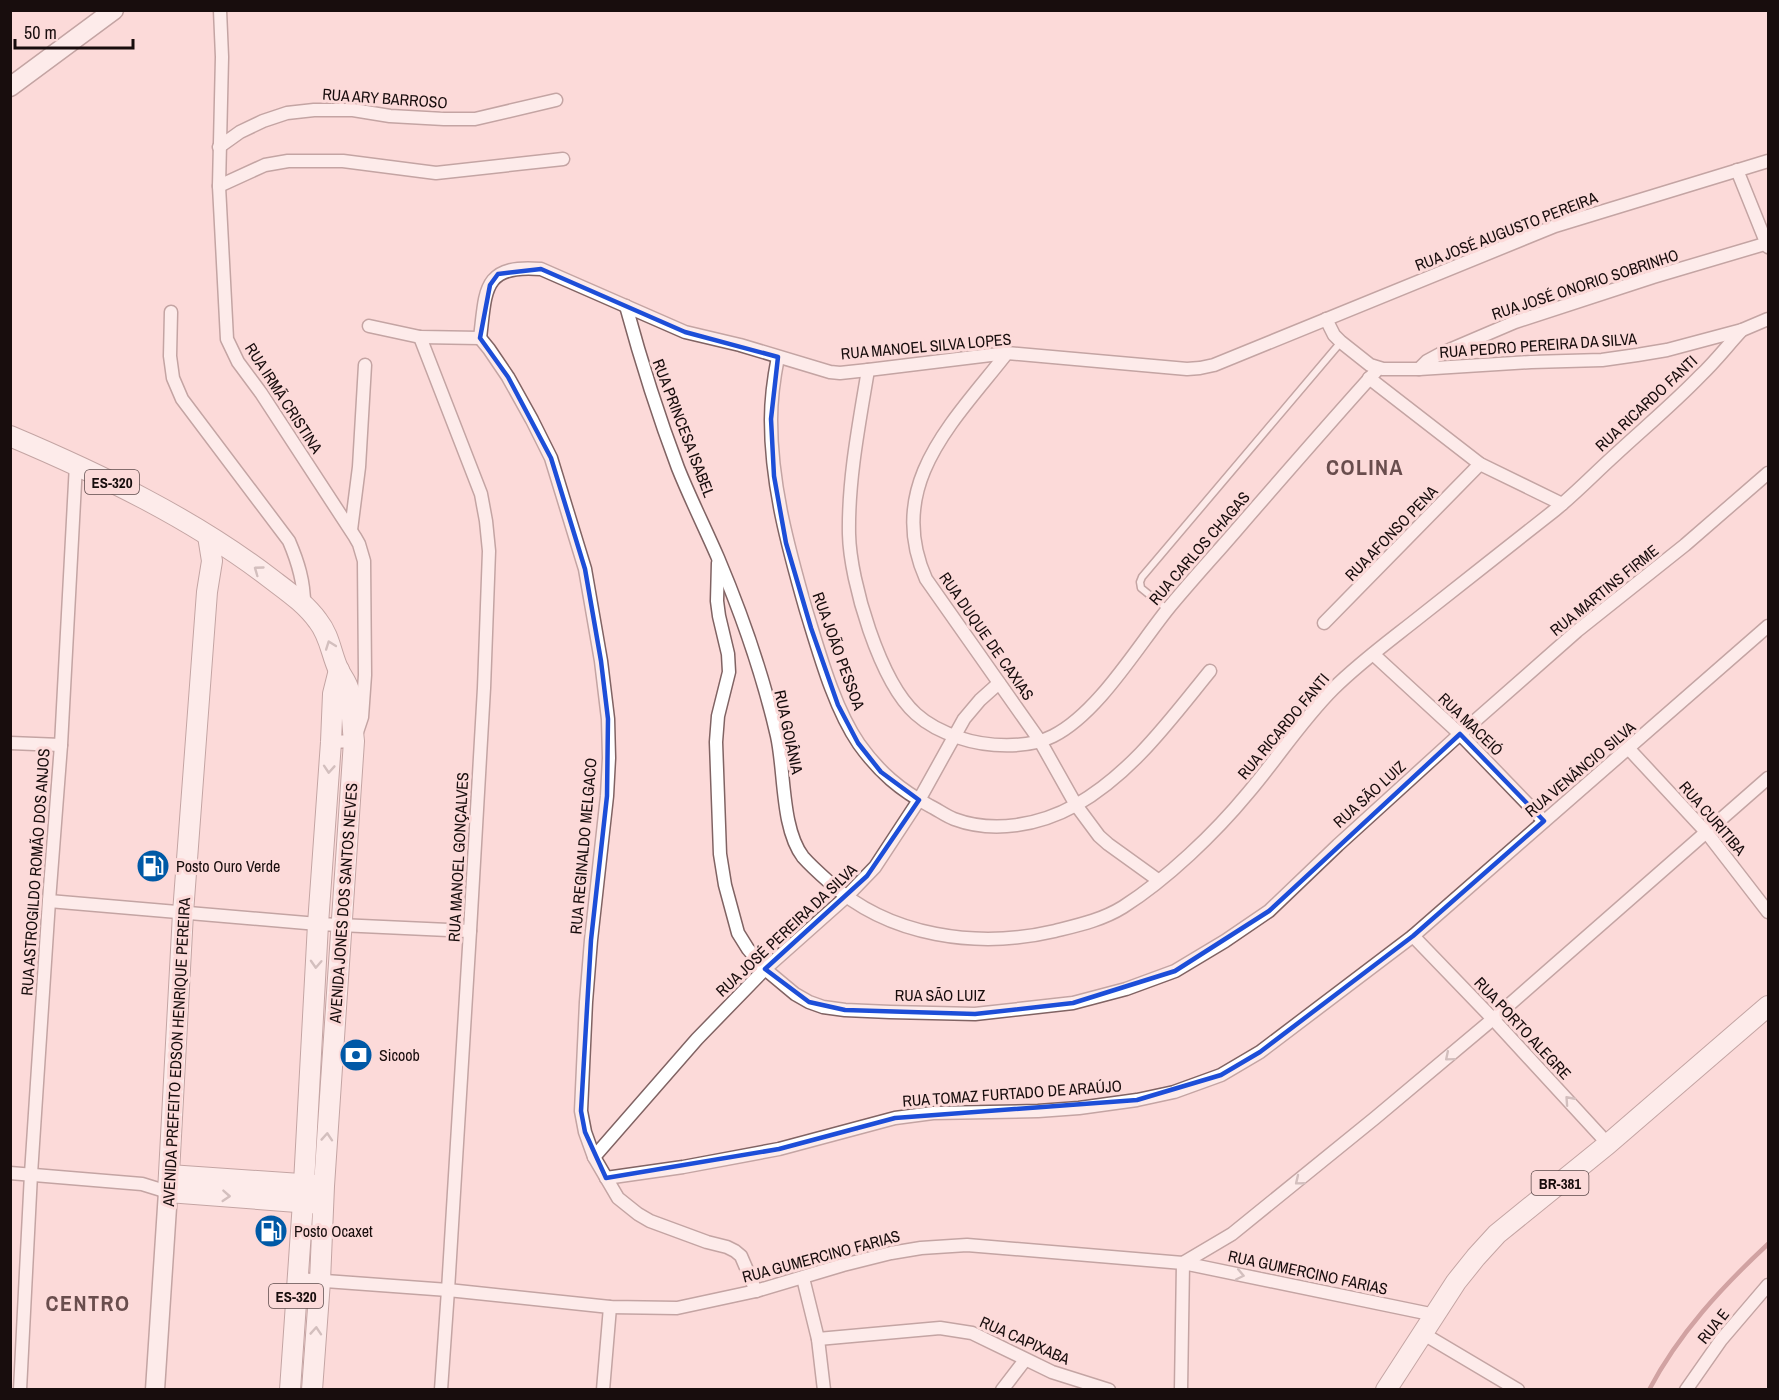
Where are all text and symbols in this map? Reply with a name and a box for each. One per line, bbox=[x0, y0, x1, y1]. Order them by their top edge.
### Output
scale bar bbox=[15, 12, 134, 50]
text: 50 m bbox=[24, 20, 57, 45]
street label: RUA ARY BARROSO bbox=[322, 83, 448, 113]
street label: RUA JOSÉ AUGUSTO PEREIRA bbox=[1412, 186, 1601, 276]
street label: RUA JOSÉ ONORIO SOBRINHO bbox=[1489, 243, 1681, 325]
street label: RUA PEDRO PEREIRA DA SILVA bbox=[1439, 327, 1638, 363]
street label: RUA MANOEL SILVA LOPES bbox=[840, 328, 1012, 364]
street label: RUA IRMÃ CRISTINA bbox=[240, 339, 328, 458]
street label: RUA RICARDO FANTI bbox=[1590, 350, 1702, 456]
street label: RUA PRINCESA ISABEL bbox=[647, 356, 721, 501]
district label: COLINA bbox=[1326, 452, 1404, 482]
road number: ES-320 bbox=[85, 470, 139, 494]
street label: RUA AFONSO PENA bbox=[1340, 480, 1442, 585]
street label: RUA CARLOS CHAGAS bbox=[1144, 486, 1255, 609]
street label: RUA MARTINS FIRME bbox=[1545, 539, 1663, 641]
one-way arrow bbox=[254, 566, 265, 577]
street label: RUA DUQUE DE CAXIAS bbox=[934, 568, 1040, 705]
street label: RUA JOÃO PESSOA bbox=[807, 589, 871, 713]
one-way arrow bbox=[325, 640, 338, 651]
street label: RUA RICARDO FANTI bbox=[1232, 668, 1334, 784]
street label: RUA MACEIÓ bbox=[1434, 687, 1508, 761]
street label: RUA GOIÂNIA bbox=[769, 688, 809, 776]
street label: RUA VENÂNCIO SILVA bbox=[1520, 716, 1640, 822]
street label: RUA ASTROGILDO ROMÃO DOS ANJOS bbox=[15, 747, 55, 996]
street label: RUA SÃO LUIZ bbox=[1328, 756, 1410, 832]
street label: RUA REGINALDO MELGACO bbox=[564, 757, 602, 935]
one-way arrow bbox=[323, 765, 336, 774]
street label: RUA MANOEL GONÇALVES bbox=[443, 771, 473, 942]
street label: RUA CURITIBA bbox=[1675, 776, 1752, 860]
street label: AVENIDA JONES DOS SANTOS NEVES bbox=[324, 782, 362, 1025]
fuel station icon: Posto Ouro Verde bbox=[135, 848, 171, 884]
place label: Posto Ouro Verde bbox=[176, 855, 280, 877]
street label: RUA JOSÉ PEREIRA DA SILVA bbox=[711, 859, 862, 1001]
street label: AVENIDA PREFEITO EDSON HENRIQUE PEREIRA bbox=[157, 897, 195, 1208]
one-way arrow bbox=[309, 959, 322, 968]
street label: RUA PORTO ALEGRE bbox=[1470, 972, 1576, 1084]
street label: RUA SÃO LUIZ bbox=[895, 984, 985, 1006]
bank icon: Sicoob bbox=[338, 1037, 374, 1073]
place label: Sicoob bbox=[379, 1044, 420, 1066]
one-way arrow bbox=[1444, 1049, 1455, 1060]
street label: RUA TOMAZ FURTADO DE ARAÚJO bbox=[902, 1074, 1122, 1112]
one-way arrow bbox=[1565, 1097, 1576, 1108]
one-way arrow bbox=[321, 1132, 334, 1141]
road number: BR-381 bbox=[1532, 1171, 1588, 1195]
one-way arrow bbox=[1294, 1174, 1305, 1185]
one-way arrow bbox=[222, 1190, 231, 1203]
fuel station icon: Posto Ocaxet bbox=[253, 1213, 289, 1249]
place label: Posto Ocaxet bbox=[294, 1220, 373, 1242]
street label: RUA GUMERCINO FARIAS bbox=[740, 1224, 903, 1288]
street label: RUA GUMERCINO FARIAS bbox=[1226, 1244, 1390, 1300]
one-way arrow bbox=[1235, 1268, 1245, 1281]
road number: ES-320 bbox=[269, 1284, 323, 1308]
district label: CENTRO bbox=[45, 1288, 131, 1318]
street label: RUA E bbox=[1692, 1304, 1734, 1348]
street label: RUA CAPIXABA bbox=[977, 1310, 1074, 1370]
one-way arrow bbox=[309, 1327, 322, 1336]

